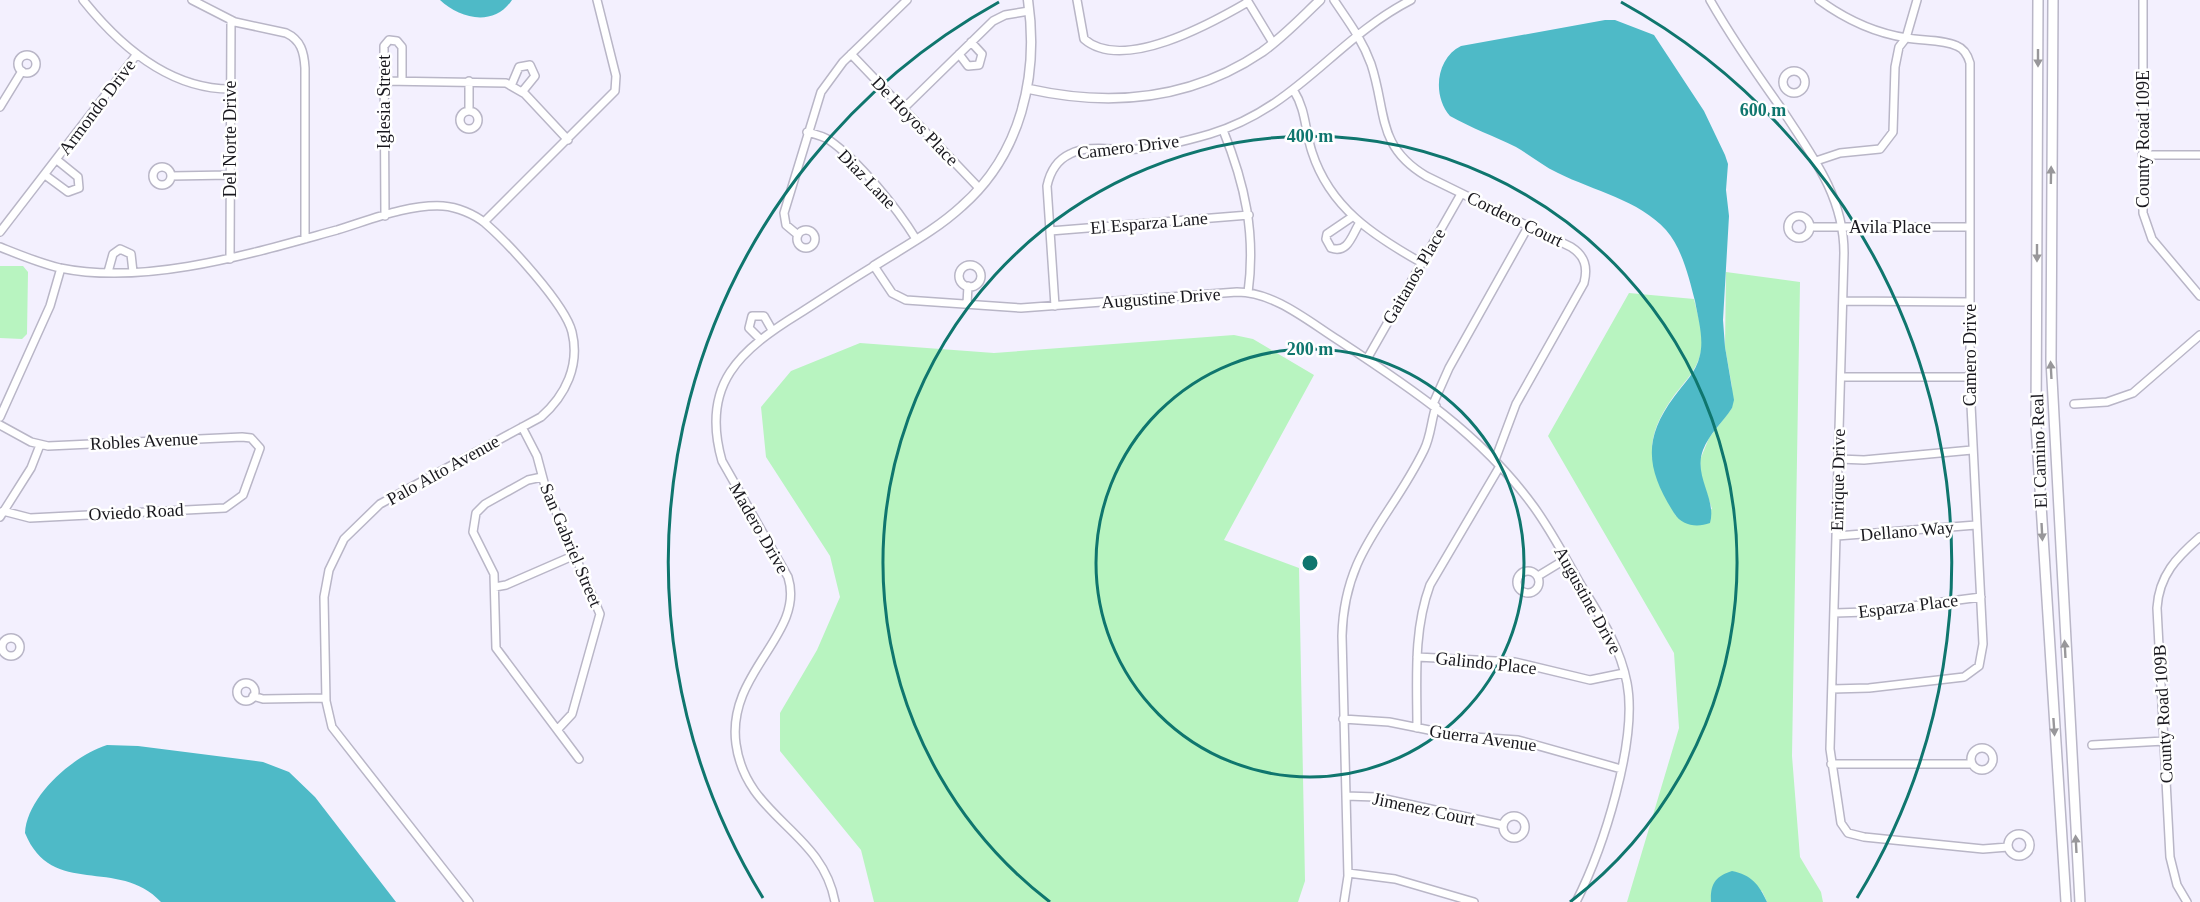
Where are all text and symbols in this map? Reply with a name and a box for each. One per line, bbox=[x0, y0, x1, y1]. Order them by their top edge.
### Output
one-way arrow bbox=[2033, 49, 2043, 68]
street label: Armondo Drive bbox=[55, 55, 139, 159]
street label: Iglesia Street bbox=[374, 55, 394, 149]
street label: County Road 109E bbox=[2133, 70, 2153, 208]
street label: De Hoyos Place bbox=[868, 72, 962, 170]
street label: Del Norte Drive bbox=[220, 81, 240, 197]
text: 600 m bbox=[1740, 100, 1786, 120]
text: 400 m bbox=[1287, 126, 1333, 146]
street label: Camero Drive bbox=[1076, 131, 1180, 163]
street label: Diaz Lane bbox=[834, 145, 900, 213]
one-way arrow bbox=[2046, 166, 2056, 185]
street label: Cordero Court bbox=[1464, 187, 1566, 251]
street label: El Esparza Lane bbox=[1089, 208, 1209, 238]
street label: Avila Place bbox=[1849, 217, 1931, 237]
street label: Gaitanos Place bbox=[1378, 224, 1450, 328]
one-way arrow bbox=[2032, 244, 2042, 263]
street label: Augustine Drive bbox=[1101, 284, 1221, 312]
street label: Camero Drive bbox=[1960, 304, 1980, 406]
text: 200 m bbox=[1287, 339, 1333, 359]
one-way arrow bbox=[2047, 361, 2056, 380]
street label: El Camino Real bbox=[2027, 393, 2051, 509]
street label: Robles Avenue bbox=[89, 428, 199, 454]
street label: Enrique Drive bbox=[1827, 429, 1849, 531]
street label: Palo Alto Avenue bbox=[383, 431, 503, 509]
street label: Madero Drive bbox=[725, 479, 793, 577]
street label: San Gabriel Street bbox=[536, 480, 606, 610]
street label: Oviedo Road bbox=[88, 500, 184, 524]
street label: Dellano Way bbox=[1859, 517, 1955, 545]
one-way arrow bbox=[2038, 523, 2047, 542]
street label: Augustine Drive bbox=[1550, 543, 1626, 657]
centre of rings bbox=[1300, 553, 1320, 573]
street label: Esparza Place bbox=[1857, 590, 1959, 622]
one-way arrow bbox=[2060, 639, 2069, 658]
street label: County Road 109B bbox=[2149, 644, 2177, 784]
street label: Galindo Place bbox=[1434, 648, 1538, 678]
one-way arrow bbox=[2049, 717, 2059, 736]
street label: Guerra Avenue bbox=[1428, 721, 1538, 755]
street label: Jimenez Court bbox=[1371, 788, 1477, 830]
one-way arrow bbox=[2072, 834, 2081, 853]

